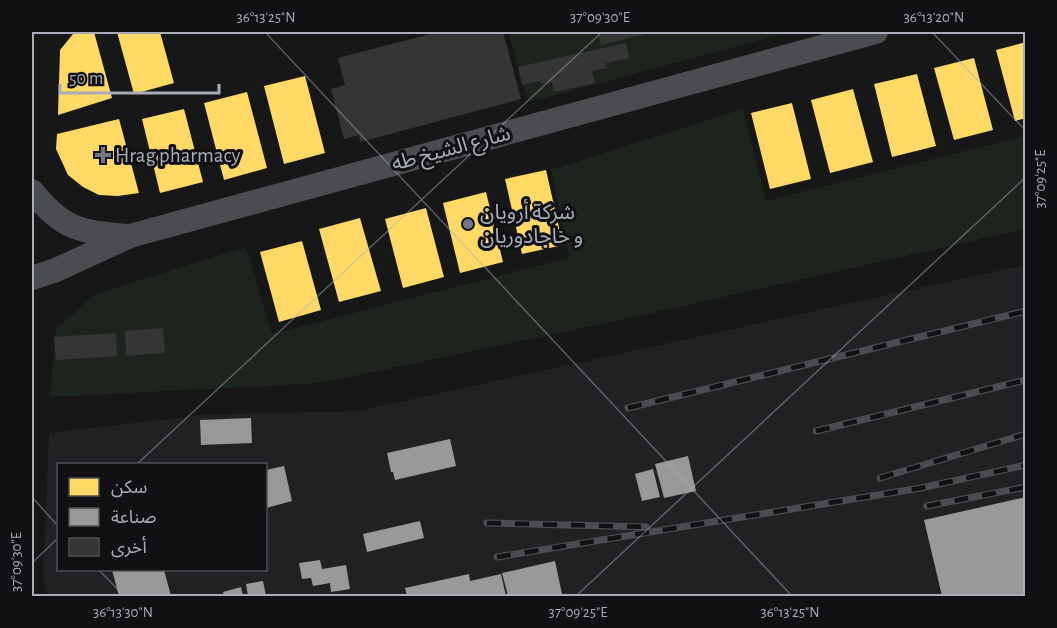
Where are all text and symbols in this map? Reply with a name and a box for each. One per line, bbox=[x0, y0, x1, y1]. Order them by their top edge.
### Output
text: 36°13'25"N bbox=[237, 10, 296, 25]
text: 37°09'30"E bbox=[570, 10, 630, 25]
text: 36°13'20"N bbox=[904, 10, 964, 25]
scale bar bbox=[60, 57, 219, 95]
text: 50 m bbox=[69, 70, 103, 88]
street label: شارع الشيخ طه bbox=[389, 123, 514, 178]
place label: Hrag pharmacy bbox=[115, 145, 241, 166]
marker: Hrag pharmacy bbox=[96, 148, 110, 162]
text: 37°09'25"E bbox=[1033, 150, 1048, 208]
place label: شركة أرويان و خاجادوريان bbox=[480, 199, 583, 248]
marker: شركة أرويان و خاجادوريان bbox=[461, 217, 475, 231]
legend bbox=[57, 463, 267, 571]
text: سكن bbox=[111, 479, 147, 498]
text: صناعة bbox=[111, 509, 156, 527]
text: 37°09'30"E bbox=[9, 532, 24, 592]
text: أخرى bbox=[111, 536, 147, 558]
text: 36°13'30"N bbox=[93, 605, 153, 620]
text: 37°09'25"E bbox=[549, 605, 607, 620]
text: 36°13'25"N bbox=[761, 605, 820, 620]

